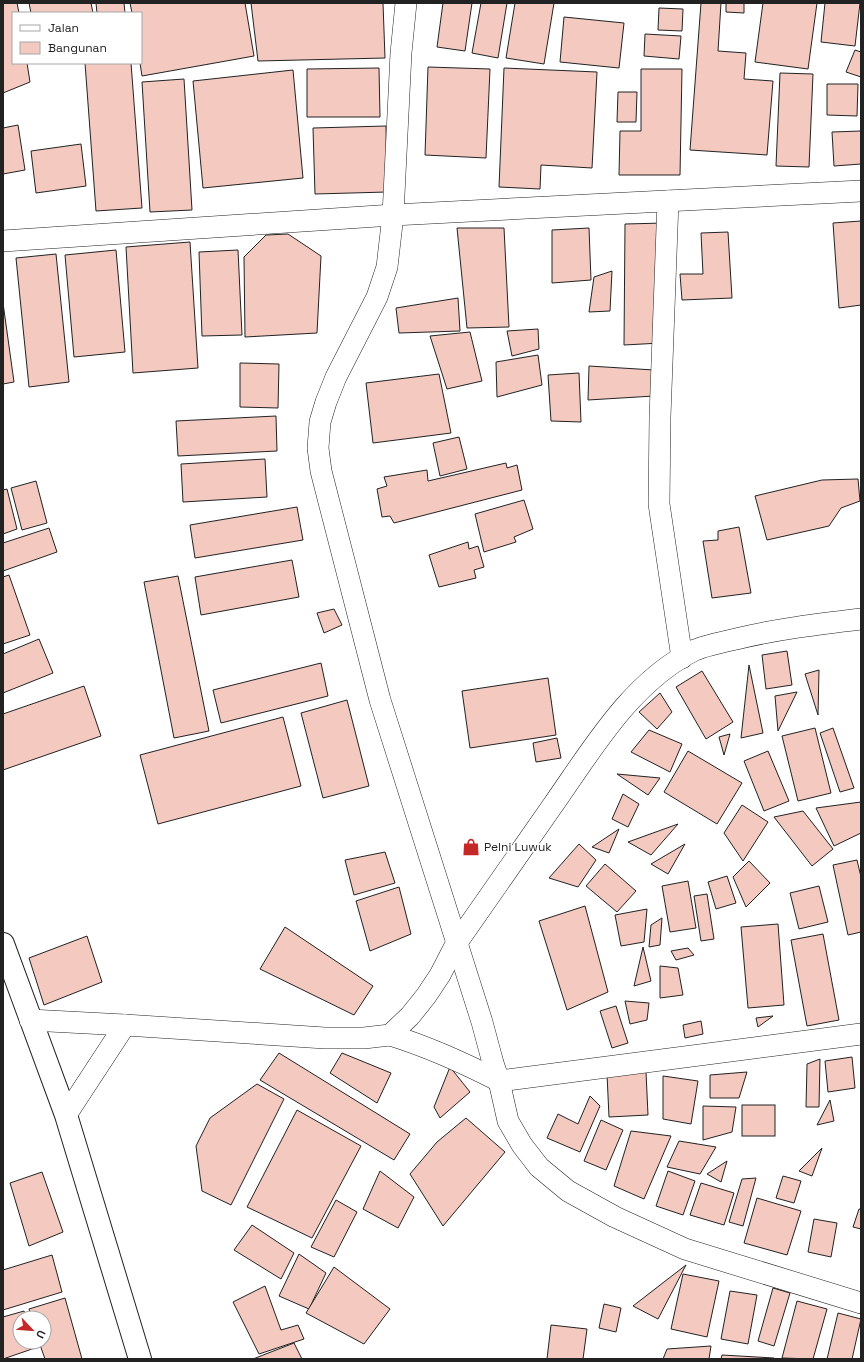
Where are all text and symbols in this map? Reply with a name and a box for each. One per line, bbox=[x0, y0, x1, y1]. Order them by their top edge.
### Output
legend bbox=[12, 12, 142, 64]
text: Jalan bbox=[48, 20, 79, 36]
text: Bangunan bbox=[48, 40, 107, 56]
shop icon: Pelni Luwuk bbox=[461, 837, 481, 857]
place label: Pelni Luwuk bbox=[484, 839, 552, 855]
north arrow bbox=[12, 1310, 52, 1350]
text: U bbox=[33, 1328, 49, 1341]

